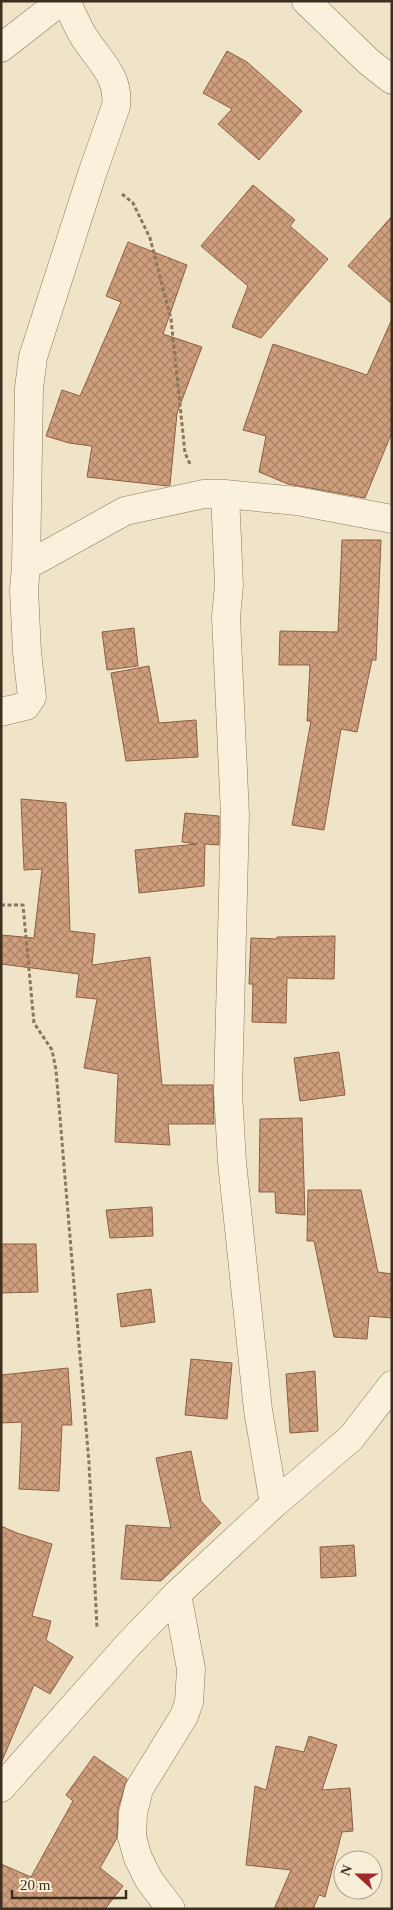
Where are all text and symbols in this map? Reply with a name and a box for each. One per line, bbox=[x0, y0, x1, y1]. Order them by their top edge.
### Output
north arrow bbox=[333, 1850, 383, 1900]
text: N bbox=[338, 1863, 355, 1878]
scale bar bbox=[12, 1868, 126, 1900]
text: 20 m bbox=[20, 1877, 51, 1893]

